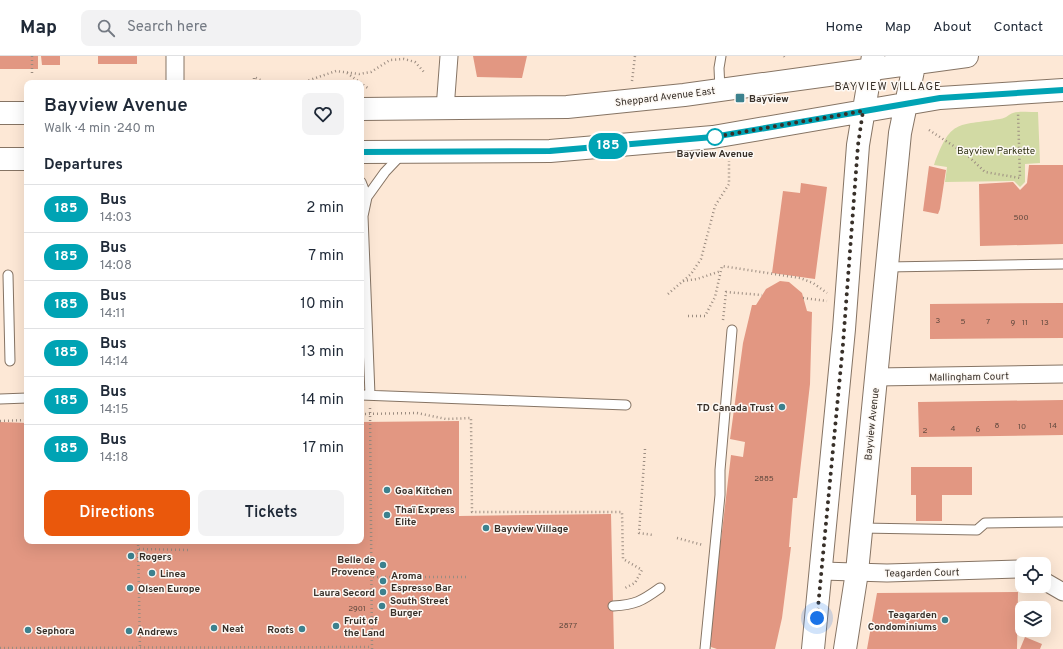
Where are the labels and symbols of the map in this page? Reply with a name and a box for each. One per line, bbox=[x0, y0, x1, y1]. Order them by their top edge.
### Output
district label: BAYVIEW VILLAGE bbox=[834, 80, 942, 94]
street label: Sheppard Avenue East bbox=[614, 85, 716, 110]
marker: Bayview bbox=[734, 92, 746, 104]
place label: Bayview bbox=[749, 93, 789, 106]
marker: Bayview Avenue bbox=[706, 128, 724, 146]
line badge: 185 bbox=[585, 133, 631, 159]
park label: Bayview Parkette bbox=[957, 145, 1035, 158]
place label: Bayview Avenue bbox=[677, 148, 754, 161]
house number: 500 bbox=[1013, 213, 1029, 223]
house number: 3 bbox=[936, 316, 941, 326]
house number: 5 bbox=[961, 317, 966, 327]
house number: 7 bbox=[986, 317, 990, 327]
house number: 9 bbox=[1011, 318, 1016, 328]
house number: 11 bbox=[1022, 318, 1028, 328]
house number: 13 bbox=[1041, 318, 1049, 328]
street label: Mallingham Court bbox=[929, 370, 1009, 385]
street label: Bayview Avenue bbox=[862, 387, 883, 461]
place label: TD Canada Trust bbox=[697, 402, 774, 415]
marker: TD Canada Trust bbox=[777, 402, 787, 412]
house number: 8 bbox=[995, 421, 1000, 431]
house number: 14 bbox=[1049, 421, 1057, 431]
house number: 10 bbox=[1018, 422, 1026, 432]
house number: 4 bbox=[951, 424, 956, 434]
house number: 6 bbox=[976, 425, 981, 435]
house number: 2 bbox=[923, 426, 928, 436]
house number: 2885 bbox=[754, 474, 774, 484]
marker: Goa Kitchen bbox=[382, 485, 392, 495]
place label: Goa Kitchen bbox=[395, 485, 452, 498]
place label: Thaï Express Elite bbox=[395, 504, 455, 529]
marker: Thaï Express Elite bbox=[382, 510, 392, 520]
marker: Bayview Village bbox=[481, 523, 491, 533]
place label: Bayview Village bbox=[494, 523, 569, 536]
marker: Rogers bbox=[126, 551, 136, 561]
place label: Rogers bbox=[139, 551, 172, 564]
place label: Belle de Provence bbox=[331, 554, 375, 579]
marker: Belle de Provence bbox=[378, 560, 388, 570]
street label: Teagarden Court bbox=[884, 566, 960, 581]
marker: Linea bbox=[147, 568, 157, 578]
place label: Linea bbox=[160, 568, 186, 581]
place label: Aroma Espresso Bar bbox=[391, 570, 453, 595]
marker: Aroma Espresso Bar bbox=[378, 576, 388, 586]
marker: Olsen Europe bbox=[125, 583, 135, 593]
place label: Olsen Europe bbox=[138, 583, 200, 596]
place label: Laura Secord bbox=[313, 587, 375, 600]
marker: Laura Secord bbox=[378, 587, 388, 597]
place label: South Street Burger bbox=[390, 595, 448, 620]
marker: South Street Burger bbox=[377, 601, 387, 611]
house number: 2901 bbox=[348, 604, 366, 614]
your location bbox=[807, 608, 827, 628]
place label: Teagarden Condominiums bbox=[868, 609, 937, 634]
place label: Fruit of the Land bbox=[344, 615, 385, 640]
marker: Teagarden Condominiums bbox=[940, 615, 950, 625]
marker: Fruit of the Land bbox=[331, 621, 341, 631]
house number: 2877 bbox=[559, 621, 577, 631]
marker: Neat bbox=[209, 623, 219, 633]
place label: Neat bbox=[222, 623, 244, 636]
place label: Roots bbox=[267, 624, 294, 637]
marker: Roots bbox=[297, 624, 307, 634]
marker: Sephora bbox=[23, 625, 33, 635]
place label: Sephora bbox=[36, 625, 75, 638]
marker: Andrews bbox=[124, 626, 134, 636]
place label: Andrews bbox=[137, 626, 178, 639]

